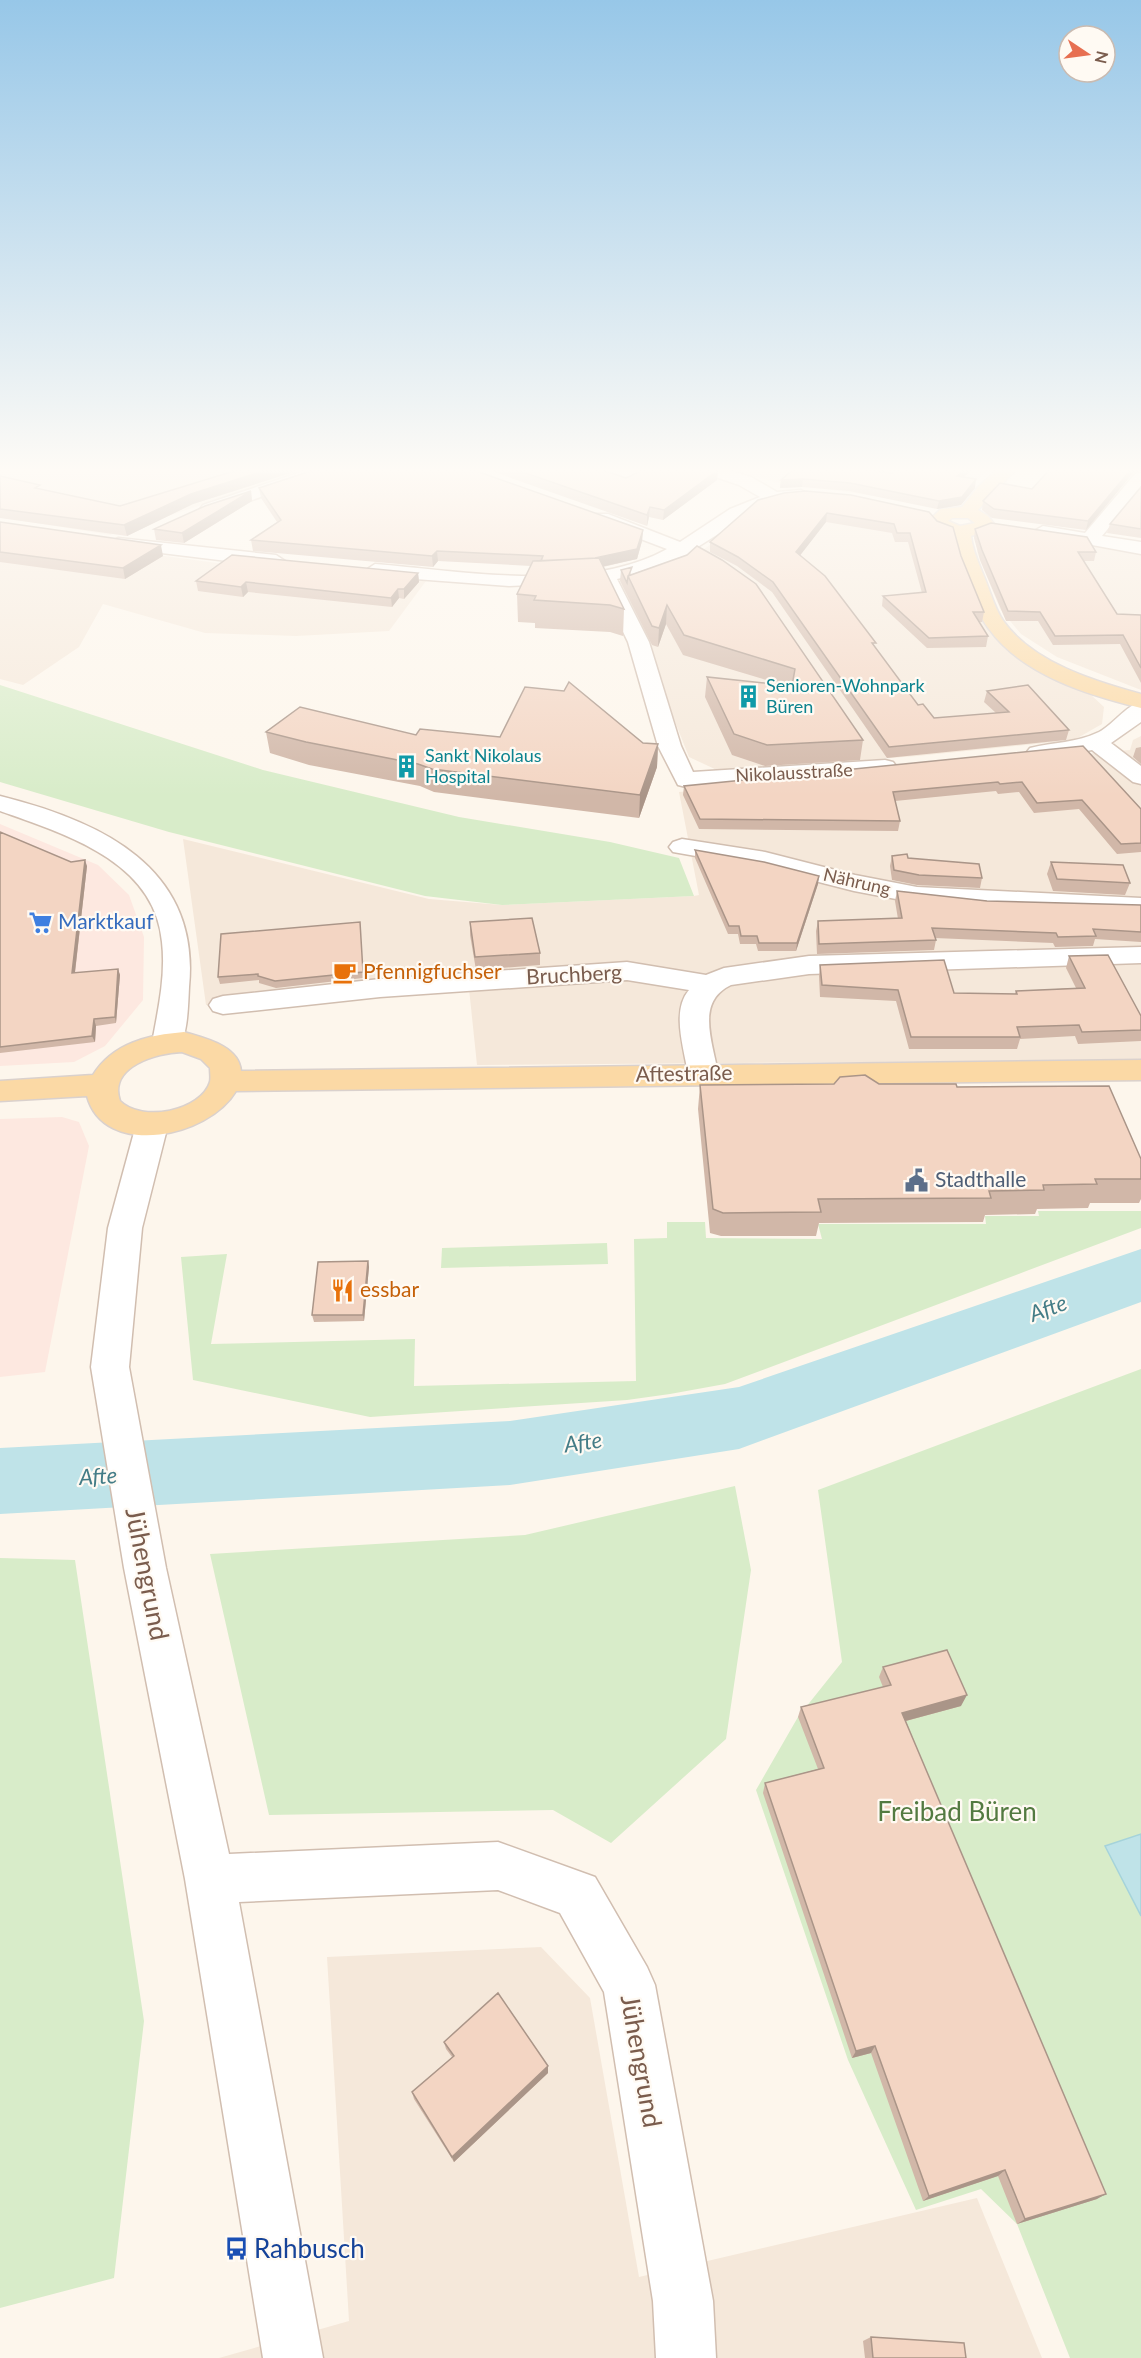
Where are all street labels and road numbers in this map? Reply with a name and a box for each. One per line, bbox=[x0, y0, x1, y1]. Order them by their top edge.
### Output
street label: Nikolausstraße bbox=[735, 758, 853, 786]
street label: Nährung bbox=[821, 863, 893, 899]
street label: Bruchberg bbox=[526, 959, 622, 988]
street label: Aftestraße bbox=[635, 1059, 733, 1086]
street label: Jühengrund bbox=[119, 1505, 177, 1643]
street label: Jühengrund bbox=[615, 1992, 669, 2130]

